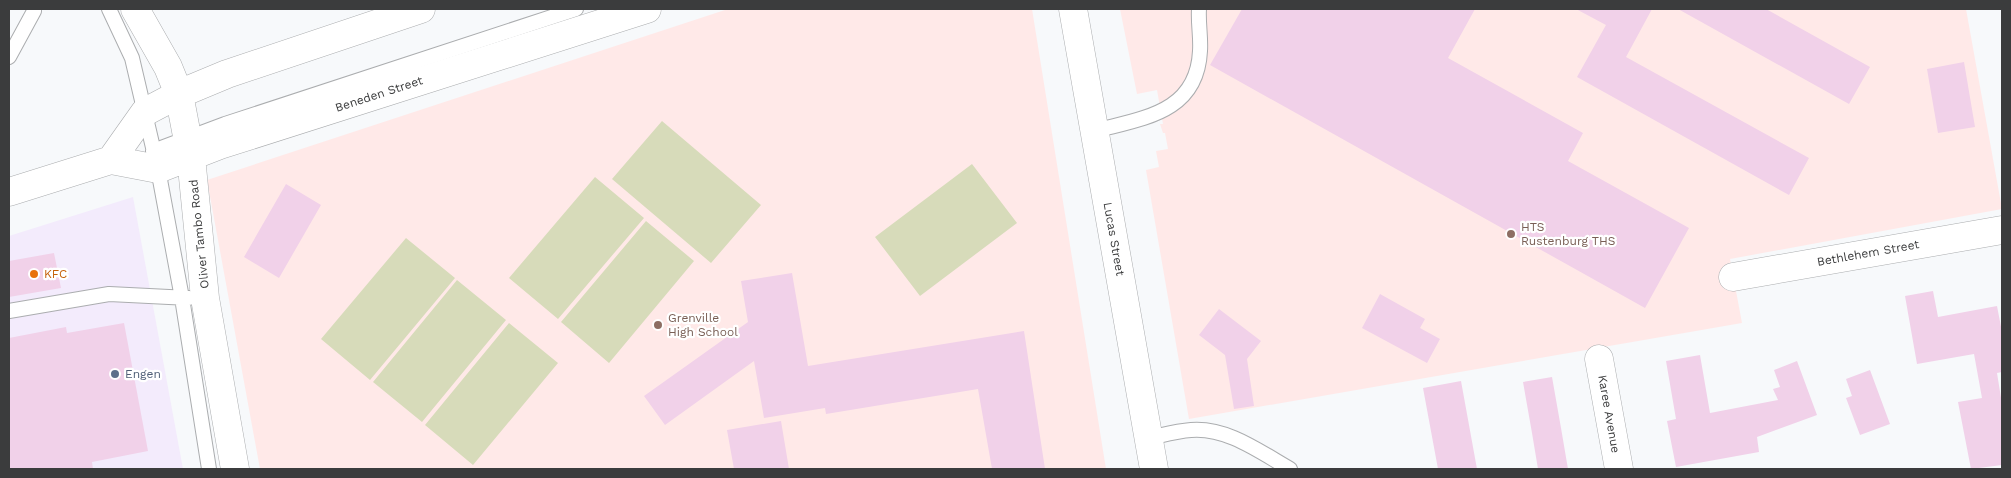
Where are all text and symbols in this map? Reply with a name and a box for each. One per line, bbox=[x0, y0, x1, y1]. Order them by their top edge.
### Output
street label: Beneden Street bbox=[333, 73, 425, 115]
street label: Oliver Tambo Road bbox=[186, 179, 212, 289]
street label: Lucas Street bbox=[1101, 201, 1127, 277]
place label: HTS Rustenburg THS bbox=[1521, 220, 1615, 248]
marker: HTS Rustenburg THS bbox=[1505, 228, 1517, 240]
street label: Bethlehem Street bbox=[1816, 237, 1920, 269]
place label: KFC bbox=[44, 267, 67, 281]
marker: KFC bbox=[28, 268, 40, 280]
place label: Grenville High School bbox=[668, 311, 738, 339]
marker: Grenville High School bbox=[652, 319, 664, 331]
place label: Engen bbox=[125, 367, 161, 381]
marker: Engen bbox=[109, 368, 121, 380]
street label: Karee Avenue bbox=[1595, 374, 1623, 454]

